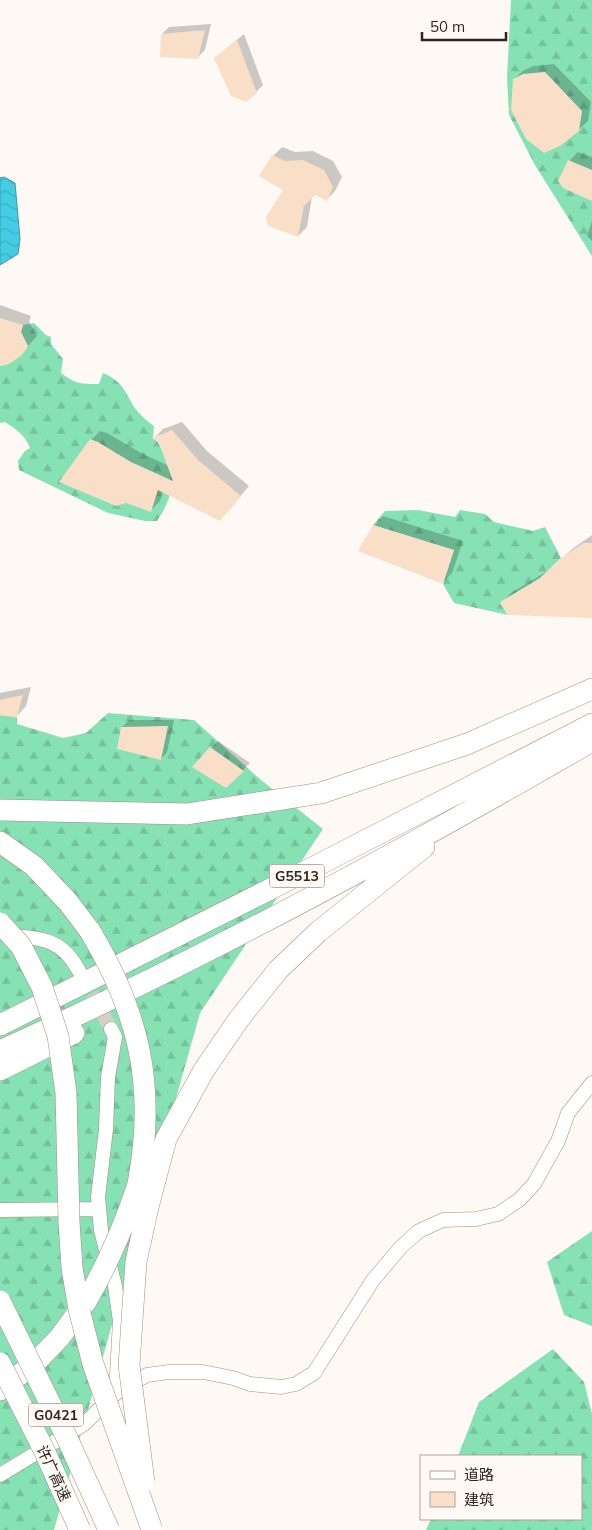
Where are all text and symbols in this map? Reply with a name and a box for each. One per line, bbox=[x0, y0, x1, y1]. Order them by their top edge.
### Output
scale bar bbox=[422, 10, 506, 42]
text: 50 m bbox=[430, 17, 465, 36]
road number: G5513 bbox=[270, 864, 324, 888]
road number: G0421 bbox=[28, 1404, 84, 1426]
street label: 许广高速 bbox=[33, 1442, 75, 1504]
legend bbox=[420, 1455, 582, 1520]
text: 道路 bbox=[464, 1465, 494, 1484]
text: 建筑 bbox=[464, 1490, 494, 1509]

